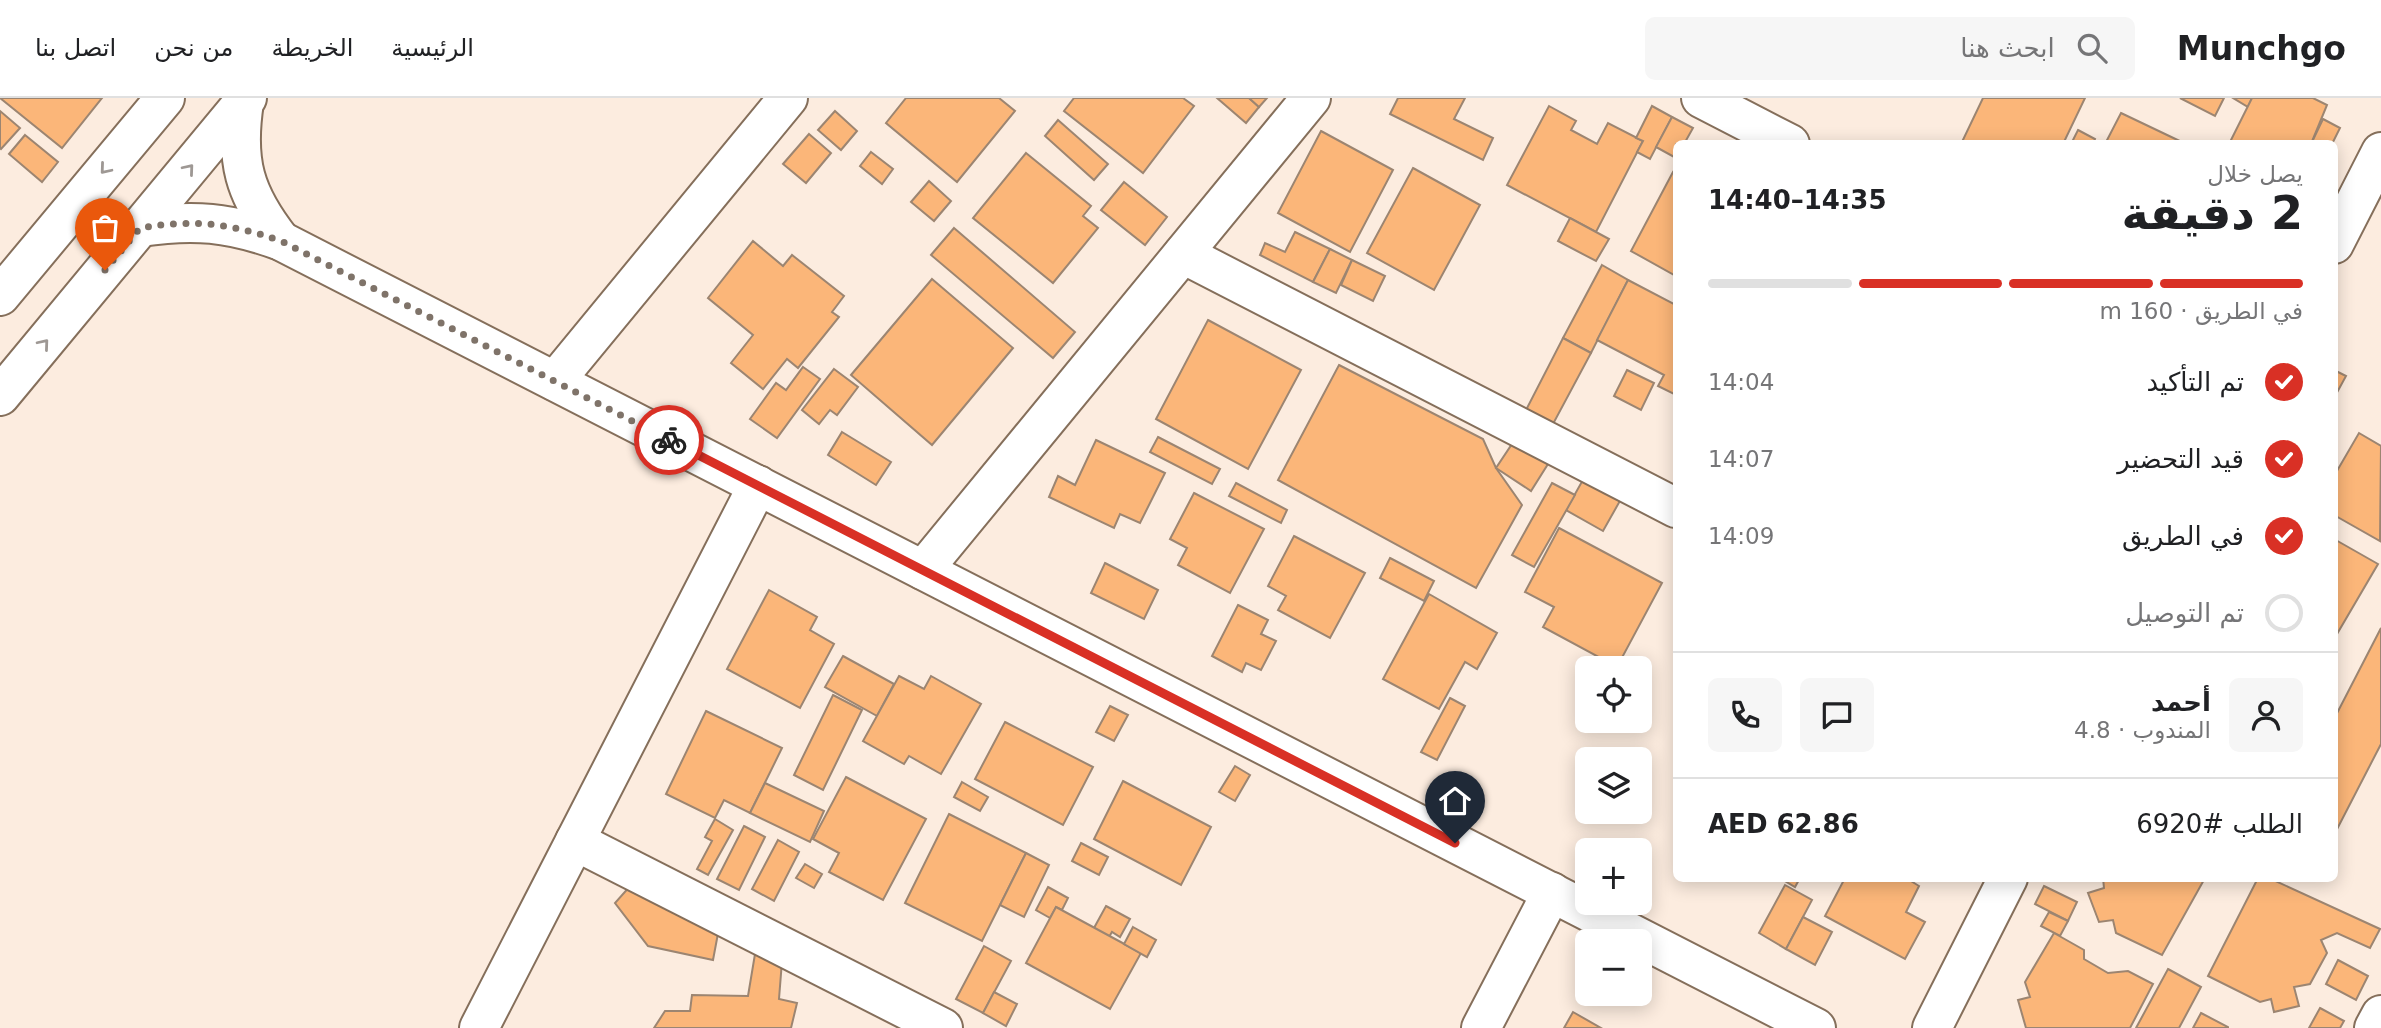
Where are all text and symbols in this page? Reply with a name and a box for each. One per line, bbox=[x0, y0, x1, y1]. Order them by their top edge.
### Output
search box bbox=[1645, 17, 2135, 80]
icon: search bbox=[2073, 29, 2111, 67]
text: Munchgo bbox=[2177, 29, 2346, 68]
text: ابحث هنا bbox=[1960, 33, 2055, 63]
text: اتصل بنا bbox=[35, 34, 116, 62]
text: من نحن bbox=[154, 34, 233, 62]
text: الخريطة bbox=[271, 34, 353, 62]
text: الرئيسية bbox=[391, 34, 474, 62]
text: يصل خلال bbox=[2207, 161, 2303, 187]
one-way arrow bbox=[101, 162, 114, 174]
one-way arrow bbox=[181, 164, 193, 177]
text: 14:35–14:40 bbox=[1708, 185, 1887, 215]
text: 2 دقيقة bbox=[2121, 186, 2303, 240]
pin bbox=[75, 198, 135, 270]
icon: bag bbox=[86, 209, 124, 247]
text: في الطريق · 160 m bbox=[2099, 298, 2303, 324]
one-way arrow bbox=[35, 339, 48, 351]
icon: check bbox=[2265, 363, 2303, 401]
text: تم التأكيد bbox=[2146, 367, 2244, 397]
text: 14:04 bbox=[1708, 369, 1774, 395]
courier bbox=[634, 405, 704, 475]
icon: bike bbox=[650, 421, 688, 459]
icon: check bbox=[2265, 440, 2303, 478]
text: قيد التحضير bbox=[2117, 444, 2244, 474]
text: 14:07 bbox=[1708, 446, 1774, 472]
icon: check bbox=[2265, 517, 2303, 555]
text: في الطريق bbox=[2122, 521, 2244, 551]
text: 14:09 bbox=[1708, 523, 1774, 549]
text: تم التوصيل bbox=[2125, 598, 2244, 628]
map controls bbox=[1575, 656, 1652, 1006]
button: locate bbox=[1575, 656, 1652, 733]
button: phone bbox=[1708, 678, 1782, 752]
button: chat bbox=[1800, 678, 1874, 752]
button: person bbox=[2229, 678, 2303, 752]
text: أحمد bbox=[2151, 687, 2211, 717]
text: المندوب · 4.8 bbox=[2074, 717, 2211, 743]
button: layers bbox=[1575, 747, 1652, 824]
pin bbox=[1425, 771, 1485, 843]
icon: home bbox=[1436, 782, 1474, 820]
text: AED 62.86 bbox=[1708, 809, 1859, 839]
text: الطلب #6920 bbox=[2136, 809, 2303, 839]
button: + bbox=[1575, 838, 1652, 915]
button: − bbox=[1575, 929, 1652, 1006]

